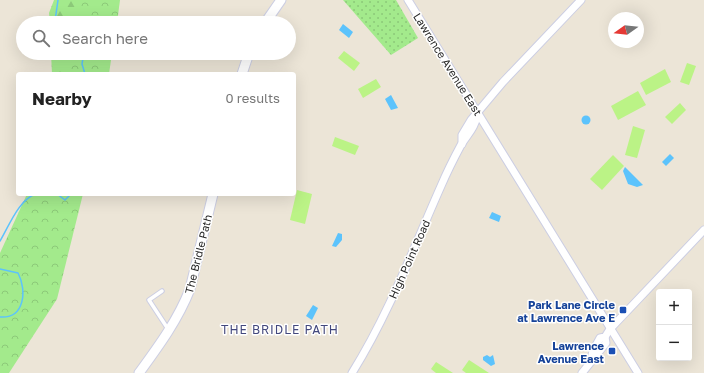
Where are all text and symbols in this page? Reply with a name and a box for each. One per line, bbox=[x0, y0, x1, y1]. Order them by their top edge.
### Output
street label: Lawrence Avenue East bbox=[411, 10, 485, 118]
north arrow bbox=[608, 12, 644, 48]
search box bbox=[16, 16, 296, 60]
icon: search bbox=[30, 27, 52, 49]
text: Search here bbox=[62, 29, 148, 47]
text: Nearby bbox=[32, 88, 92, 109]
text: 0 results bbox=[225, 90, 280, 106]
street label: The Bridle Path bbox=[182, 213, 214, 295]
street label: High Point Road bbox=[386, 218, 432, 300]
map controls bbox=[656, 289, 692, 361]
button: + bbox=[656, 289, 692, 325]
place label: Park Lane Circle at Lawrence Ave E bbox=[517, 298, 616, 324]
marker: Park Lane Circle at Lawrence Ave E bbox=[618, 305, 628, 315]
district label: THE BRIDLE PATH bbox=[221, 322, 339, 337]
button: − bbox=[656, 325, 692, 361]
place label: Lawrence Avenue East bbox=[538, 339, 605, 365]
marker: Lawrence Avenue East bbox=[607, 346, 617, 356]

